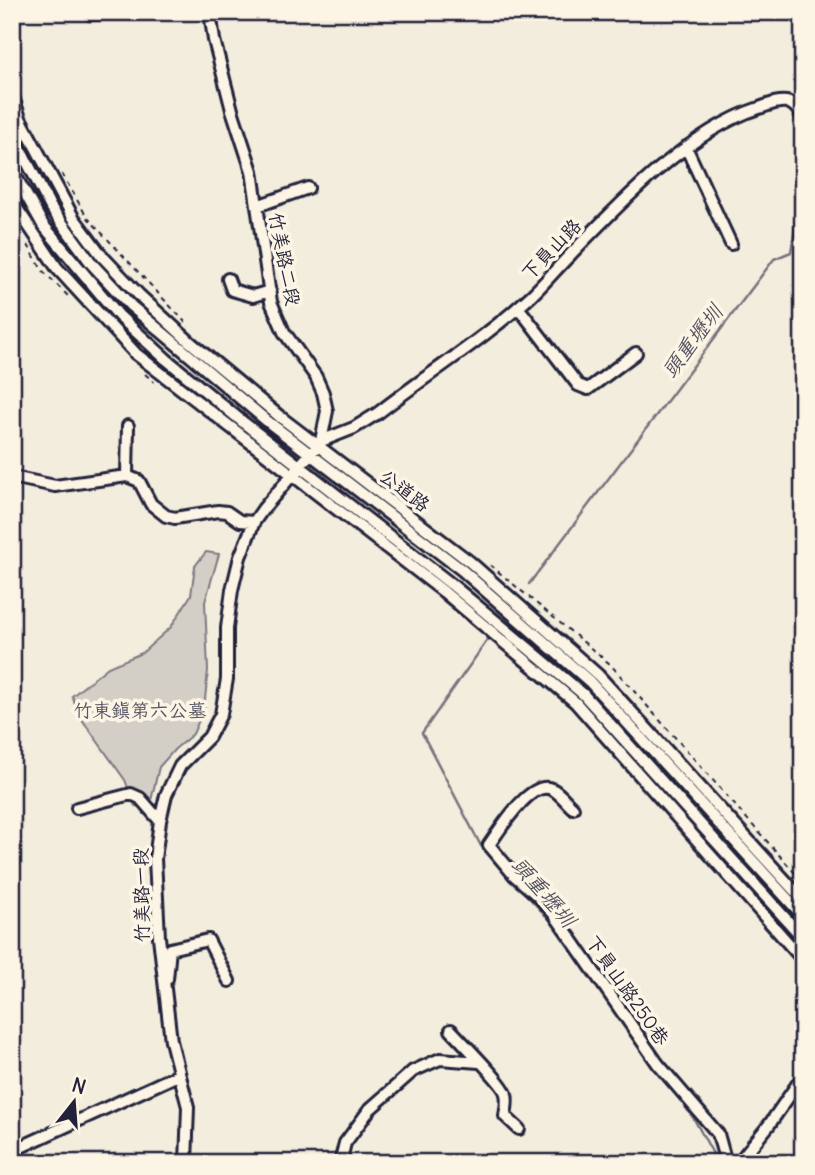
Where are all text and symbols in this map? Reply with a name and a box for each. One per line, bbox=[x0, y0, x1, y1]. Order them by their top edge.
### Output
street label: 竹美路二段 bbox=[264, 210, 306, 308]
street label: 下員山路 bbox=[516, 213, 586, 285]
water label: 頭重壢圳 bbox=[656, 298, 729, 383]
street label: 公道路 bbox=[375, 463, 435, 517]
park label: 竹東鎮第六公墓 bbox=[73, 698, 207, 722]
street label: 竹美路一段 bbox=[128, 847, 154, 943]
water label: 頭重壢圳 bbox=[506, 851, 583, 934]
street label: 下員山路250巷 bbox=[581, 930, 675, 1050]
north arrow bbox=[38, 1066, 108, 1136]
text: N bbox=[69, 1072, 89, 1099]

